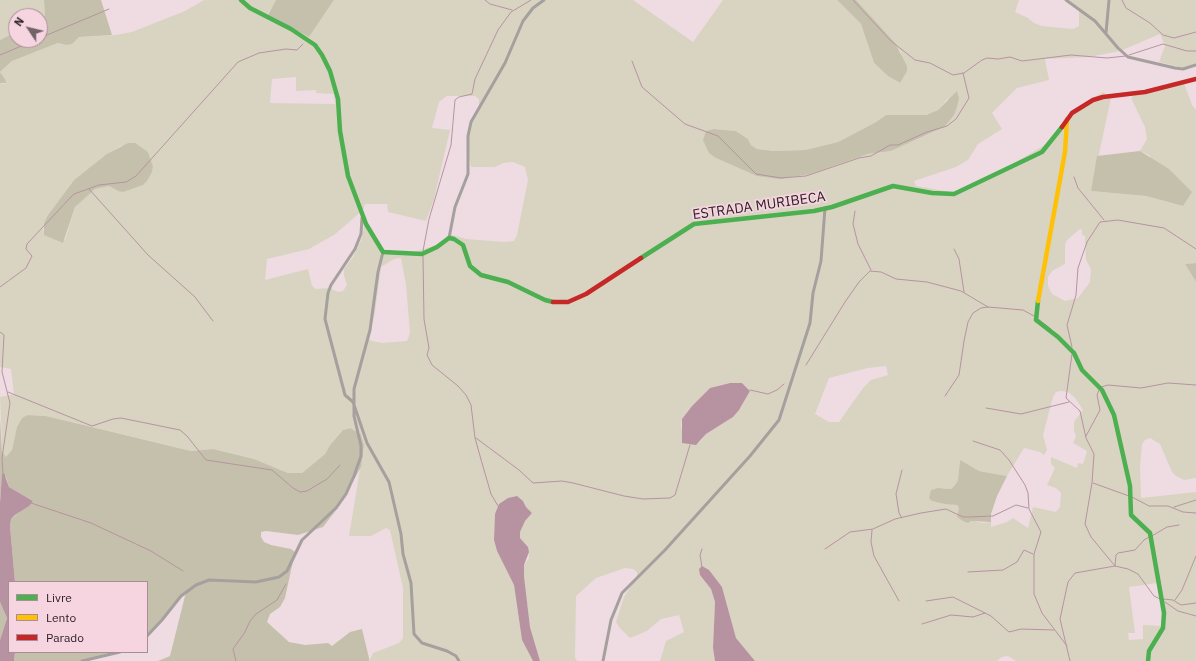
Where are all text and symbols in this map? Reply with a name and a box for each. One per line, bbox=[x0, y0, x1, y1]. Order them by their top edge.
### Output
north arrow bbox=[8, 8, 48, 48]
text: N bbox=[11, 14, 27, 29]
street label: ESTRADA MURIBECA bbox=[692, 188, 826, 224]
legend bbox=[8, 581, 148, 653]
text: Livre bbox=[46, 590, 72, 605]
text: Lento bbox=[46, 610, 76, 625]
text: Parado bbox=[46, 630, 84, 645]

